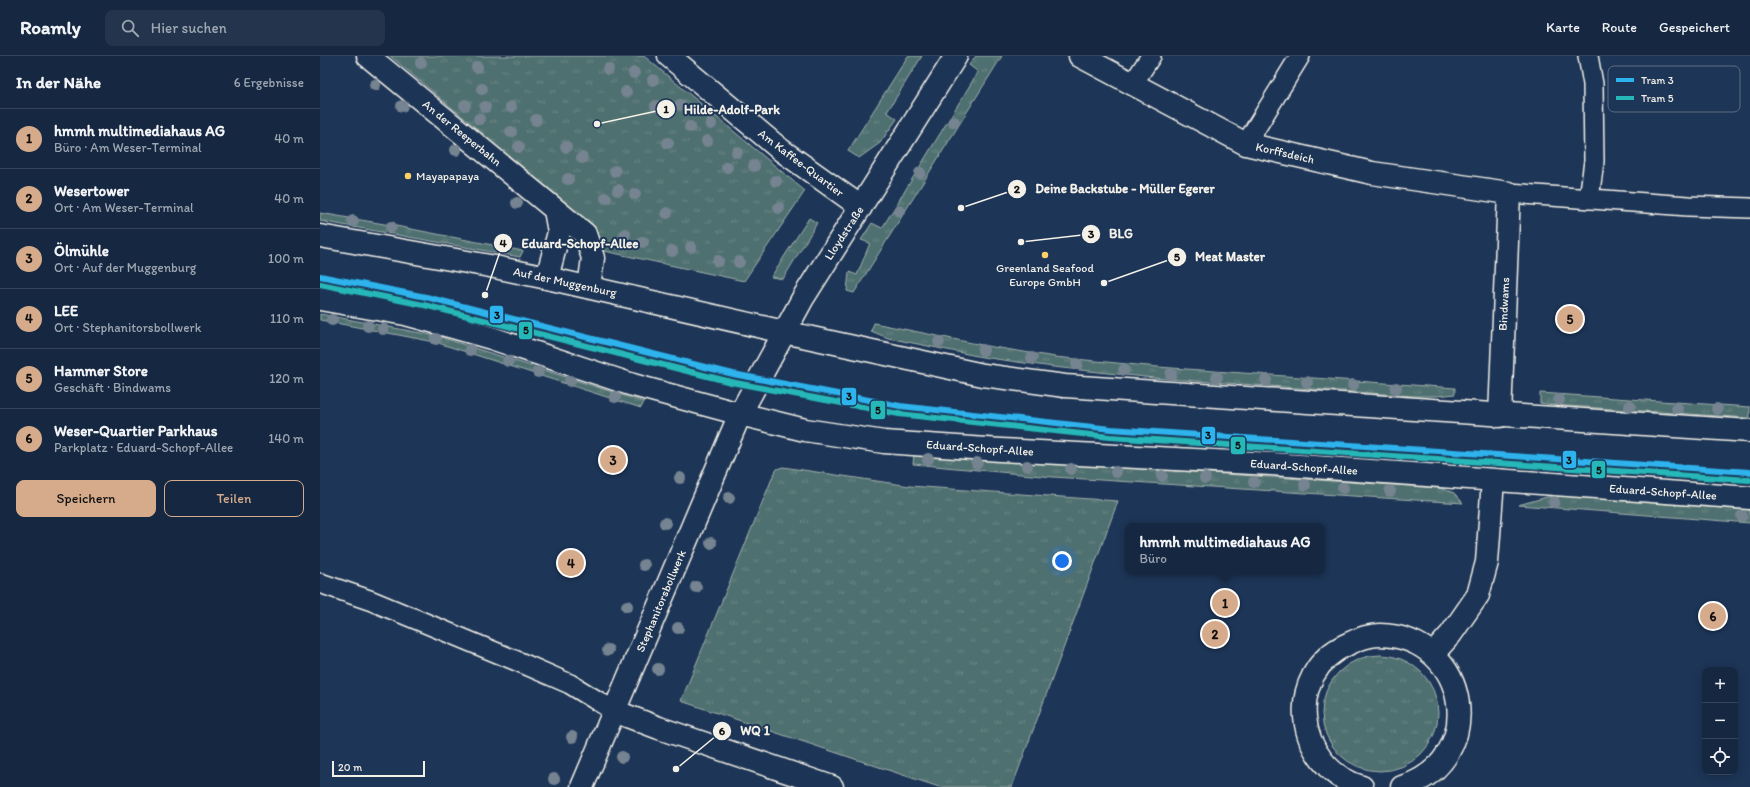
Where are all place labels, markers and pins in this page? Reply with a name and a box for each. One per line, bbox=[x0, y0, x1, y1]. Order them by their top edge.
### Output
callout: Hilde-Adolf-Park bbox=[656, 97, 788, 122]
place label: Mayapapaya bbox=[416, 169, 479, 183]
marker: Mayapapaya bbox=[403, 171, 413, 181]
callout: Deine Backstube - Müller Egerer bbox=[1007, 176, 1223, 201]
callout: BLG bbox=[1081, 221, 1141, 246]
callout: Eduard-Schopf-Allee bbox=[493, 231, 646, 256]
callout: Meat Master bbox=[1167, 244, 1273, 269]
marker: Greenland Seafood Europe GmbH bbox=[1040, 250, 1050, 260]
place label: Greenland Seafood Europe GmbH bbox=[996, 261, 1094, 289]
pin: 5 bbox=[1557, 304, 1583, 334]
pin: 3 bbox=[600, 445, 626, 475]
pin: 4 bbox=[558, 548, 584, 578]
pin: 1 bbox=[1212, 588, 1238, 618]
pin: 6 bbox=[1700, 601, 1726, 631]
pin: 2 bbox=[1202, 619, 1228, 649]
callout: WQ 1 bbox=[712, 718, 778, 743]

